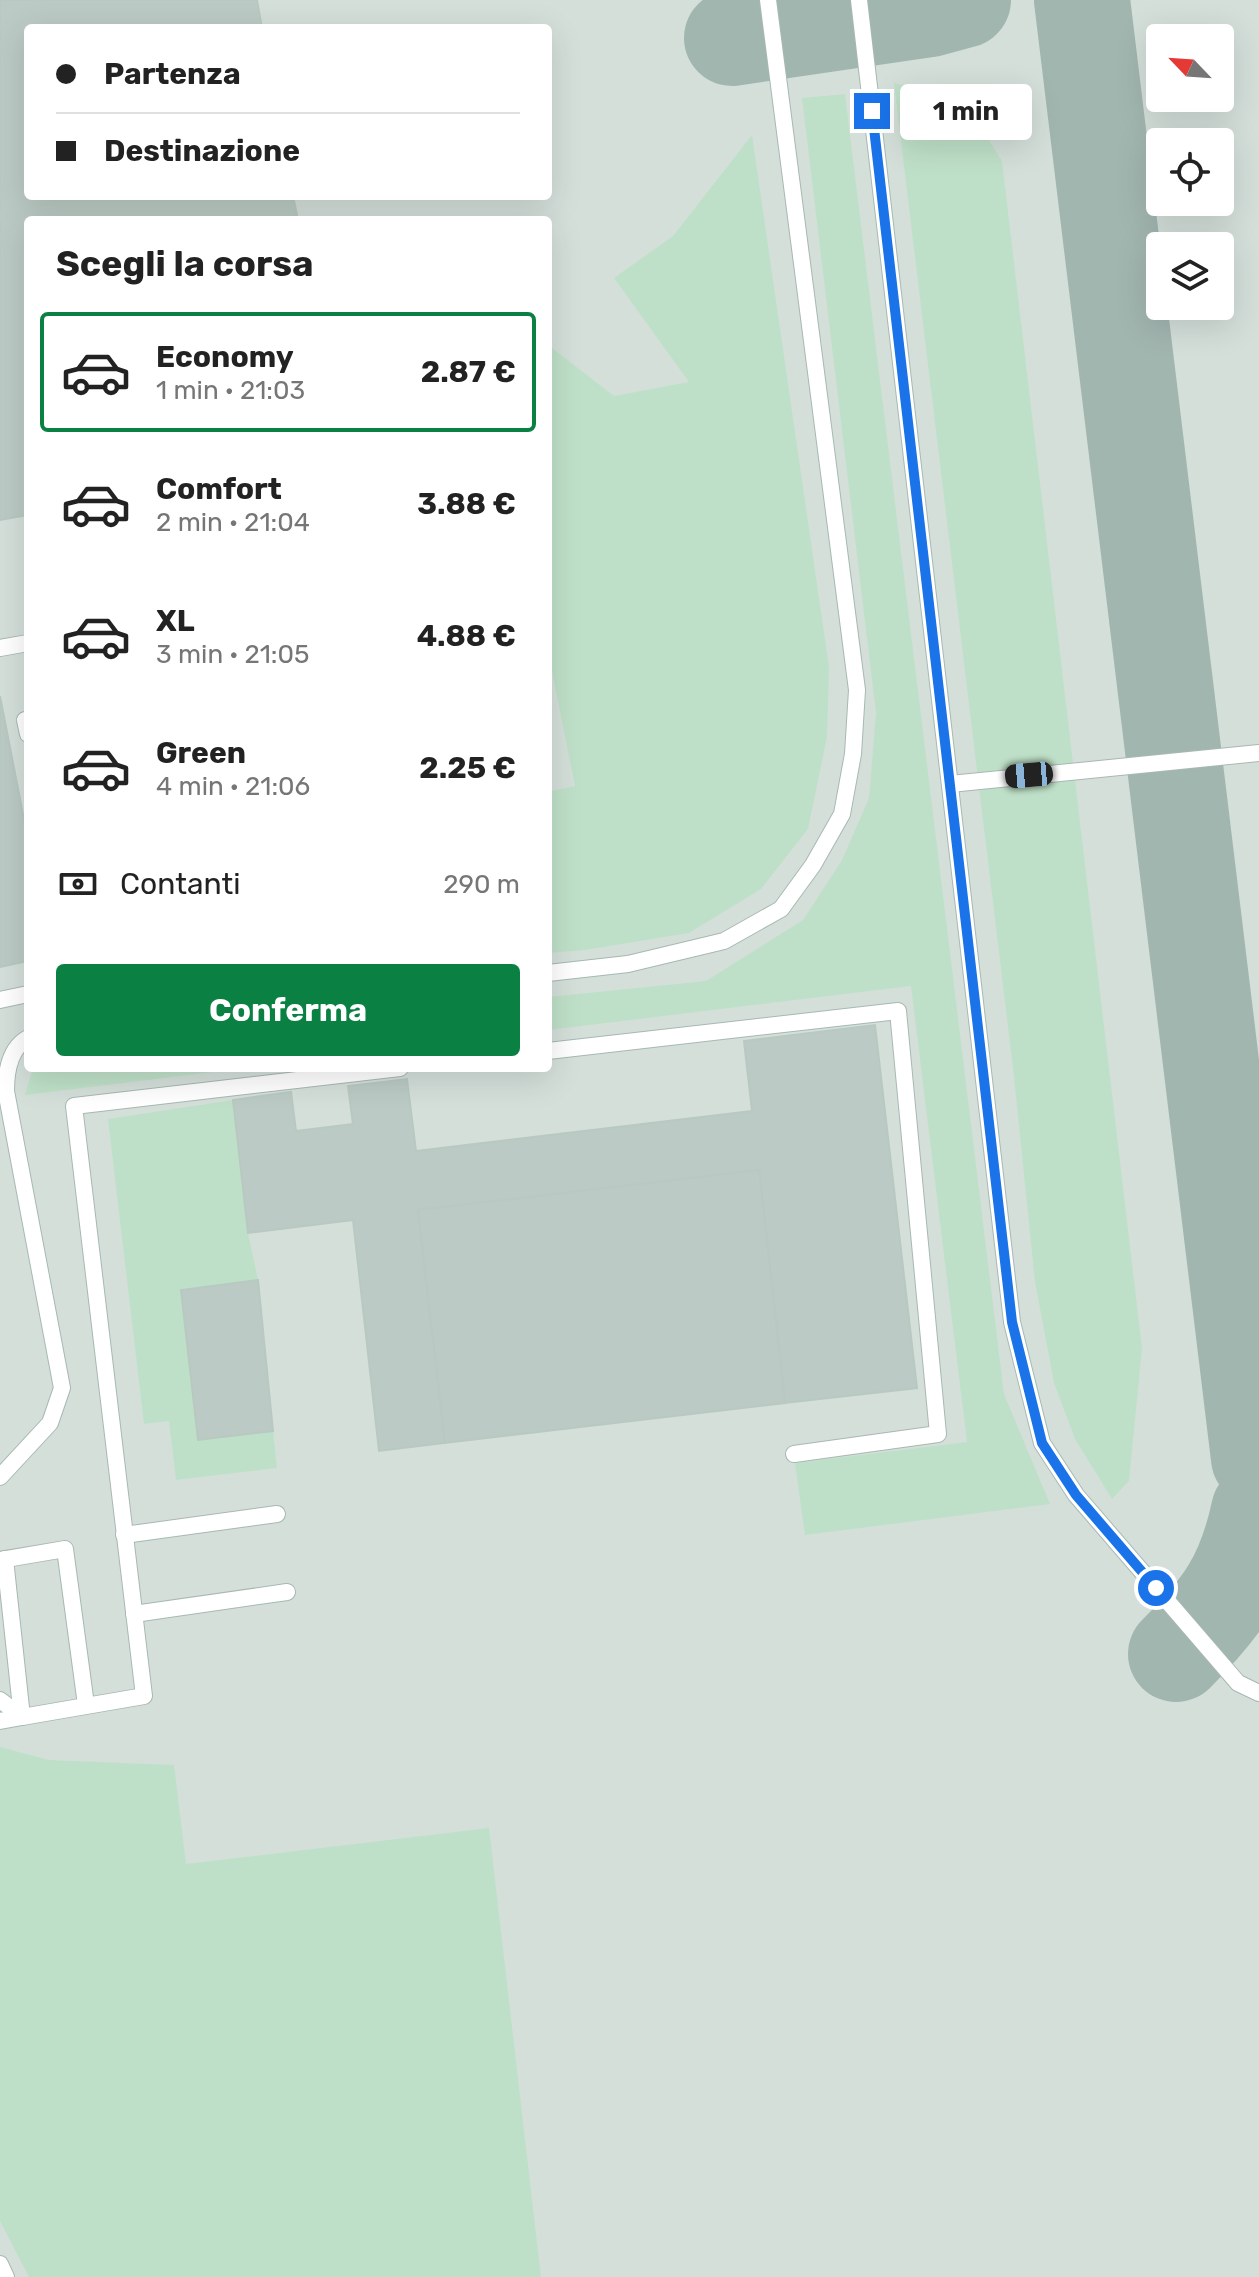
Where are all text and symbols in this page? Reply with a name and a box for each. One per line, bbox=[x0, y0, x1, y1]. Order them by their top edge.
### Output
north arrow bbox=[1146, 24, 1234, 112]
map controls bbox=[1146, 24, 1234, 320]
text: Partenza bbox=[104, 56, 241, 92]
callout: 1 min bbox=[900, 83, 1032, 139]
route end bbox=[854, 93, 890, 129]
text: 1 min bbox=[933, 96, 999, 127]
button: locate bbox=[1146, 128, 1234, 216]
text: Destinazione bbox=[104, 133, 300, 169]
button: layers bbox=[1146, 232, 1234, 320]
text: Scegli la corsa bbox=[56, 242, 314, 285]
icon: car bbox=[60, 336, 132, 408]
text: Economy bbox=[156, 339, 294, 375]
text: 2.87 € bbox=[421, 354, 516, 390]
text: 1 min · 21:03 bbox=[156, 375, 305, 406]
icon: car bbox=[60, 468, 132, 540]
text: Comfort bbox=[156, 471, 282, 507]
text: 3.88 € bbox=[417, 486, 516, 522]
text: 2 min · 21:04 bbox=[156, 507, 310, 538]
icon: car bbox=[60, 600, 132, 672]
text: XL bbox=[156, 603, 195, 639]
text: 4.88 € bbox=[417, 618, 516, 654]
text: 3 min · 21:05 bbox=[156, 639, 309, 670]
icon: car bbox=[60, 732, 132, 804]
text: Green bbox=[156, 735, 246, 771]
text: 2.25 € bbox=[419, 750, 516, 786]
car bbox=[1004, 761, 1054, 789]
text: 4 min · 21:06 bbox=[156, 771, 310, 802]
icon: cash bbox=[56, 862, 100, 906]
text: Contanti bbox=[120, 866, 240, 902]
text: 290 m bbox=[443, 869, 520, 900]
button: Conferma bbox=[56, 964, 520, 1056]
route start bbox=[1138, 1570, 1174, 1606]

